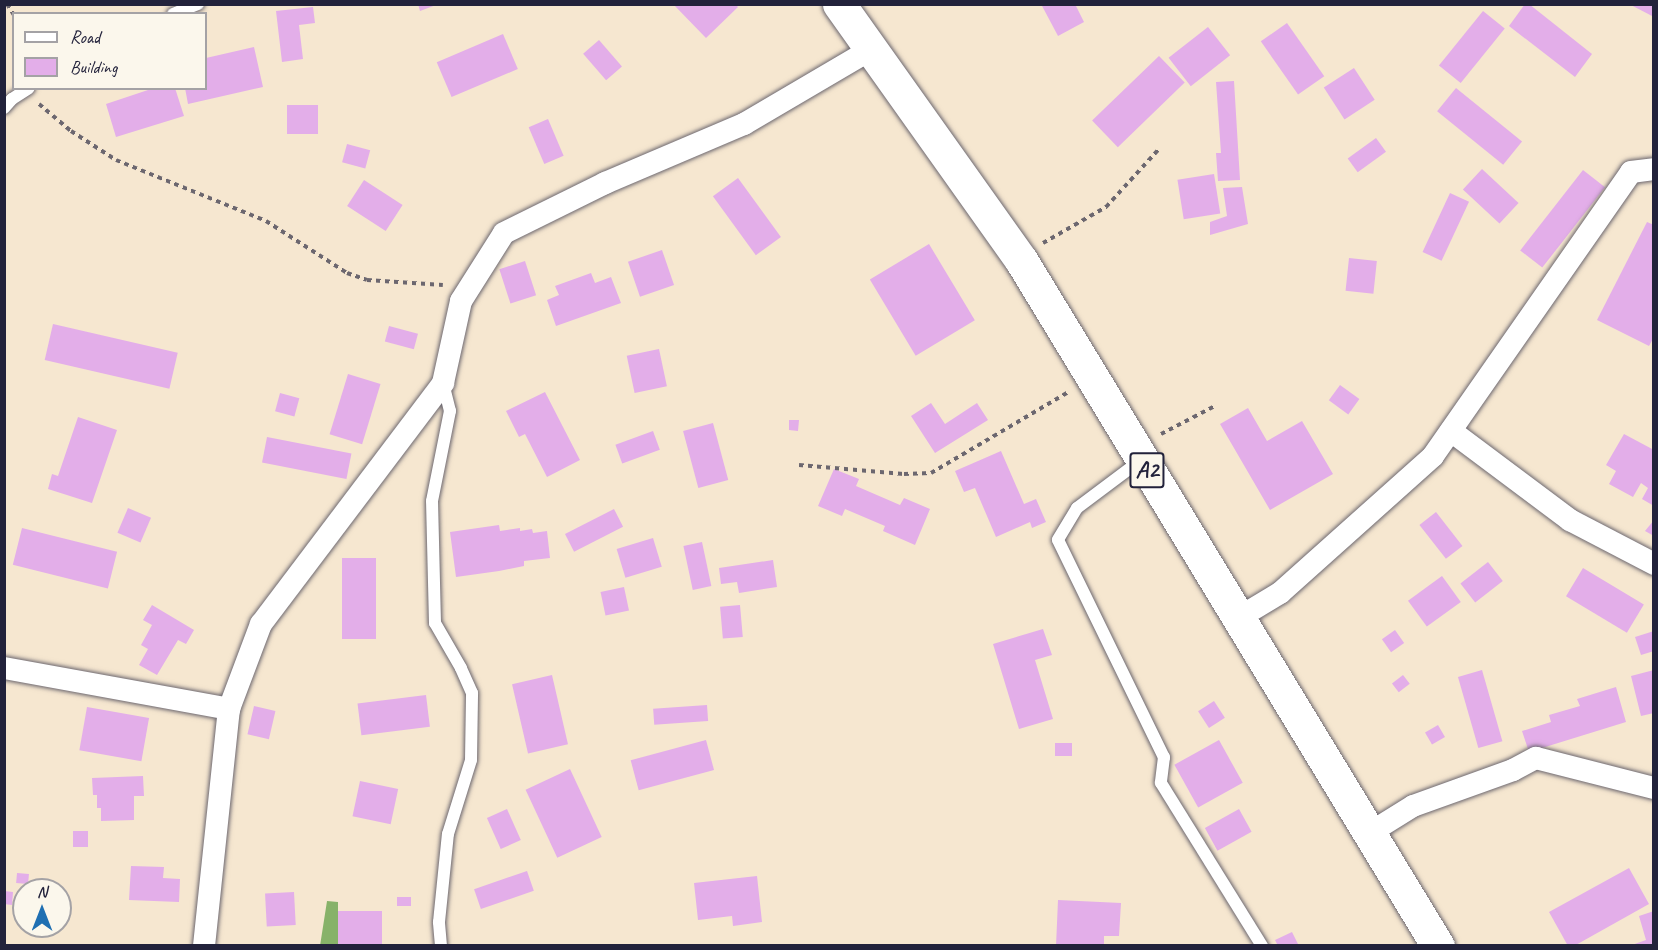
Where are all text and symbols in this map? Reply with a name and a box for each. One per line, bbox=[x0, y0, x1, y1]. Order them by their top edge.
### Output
legend bbox=[12, 12, 207, 90]
text: Road bbox=[70, 26, 100, 48]
text: Building bbox=[70, 56, 117, 78]
road number: A2 bbox=[1129, 449, 1165, 491]
north arrow bbox=[12, 878, 72, 938]
text: N bbox=[37, 882, 47, 902]

